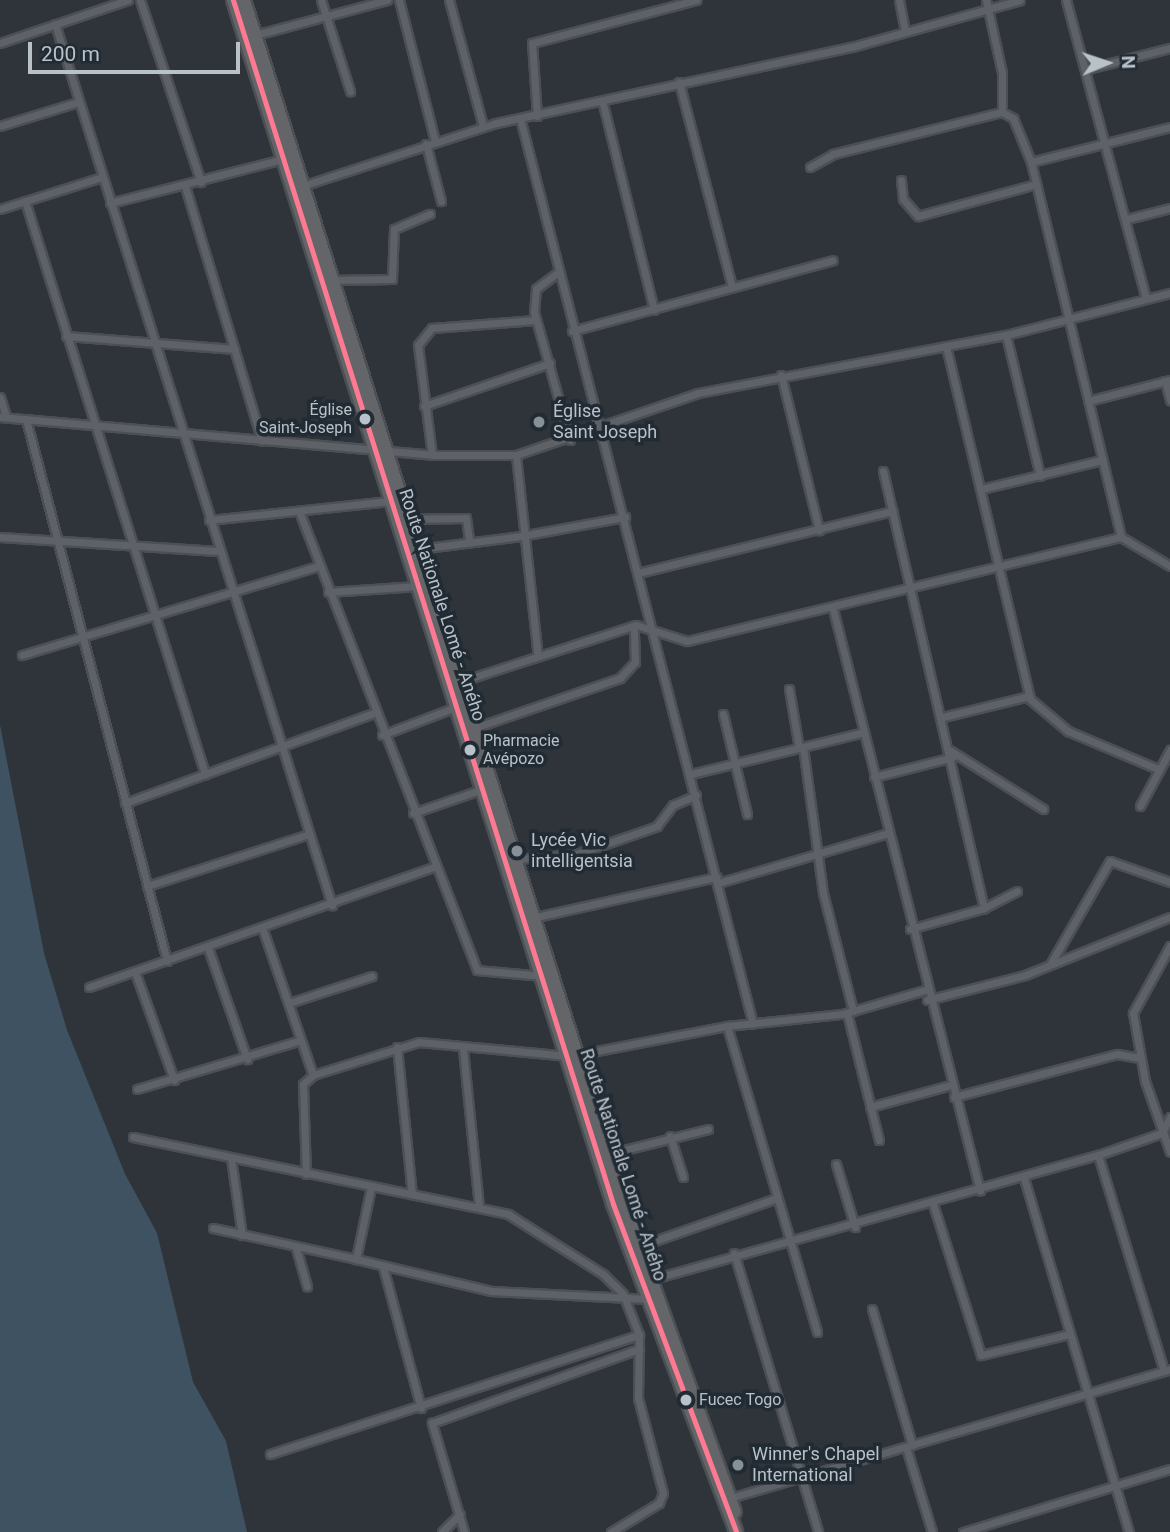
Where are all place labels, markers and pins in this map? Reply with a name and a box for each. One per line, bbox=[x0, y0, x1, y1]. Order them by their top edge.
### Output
place label: Église Saint-Joseph bbox=[259, 400, 352, 438]
place label: Église Saint Joseph bbox=[553, 401, 657, 444]
marker: Église Saint-Joseph bbox=[358, 412, 372, 426]
marker: Église Saint Joseph bbox=[531, 414, 547, 430]
place label: Pharmacie Avépozo bbox=[483, 731, 560, 769]
marker: Pharmacie Avépozo bbox=[463, 743, 477, 757]
place label: Lycée Vic intelligentsia bbox=[531, 830, 633, 872]
marker: Lycée Vic intelligentsia bbox=[509, 843, 525, 859]
place label: Fucec Togo bbox=[699, 1390, 782, 1410]
marker: Fucec Togo bbox=[679, 1393, 693, 1407]
place label: Winner's Chapel International bbox=[752, 1444, 880, 1486]
marker: Winner's Chapel International bbox=[730, 1457, 746, 1473]

